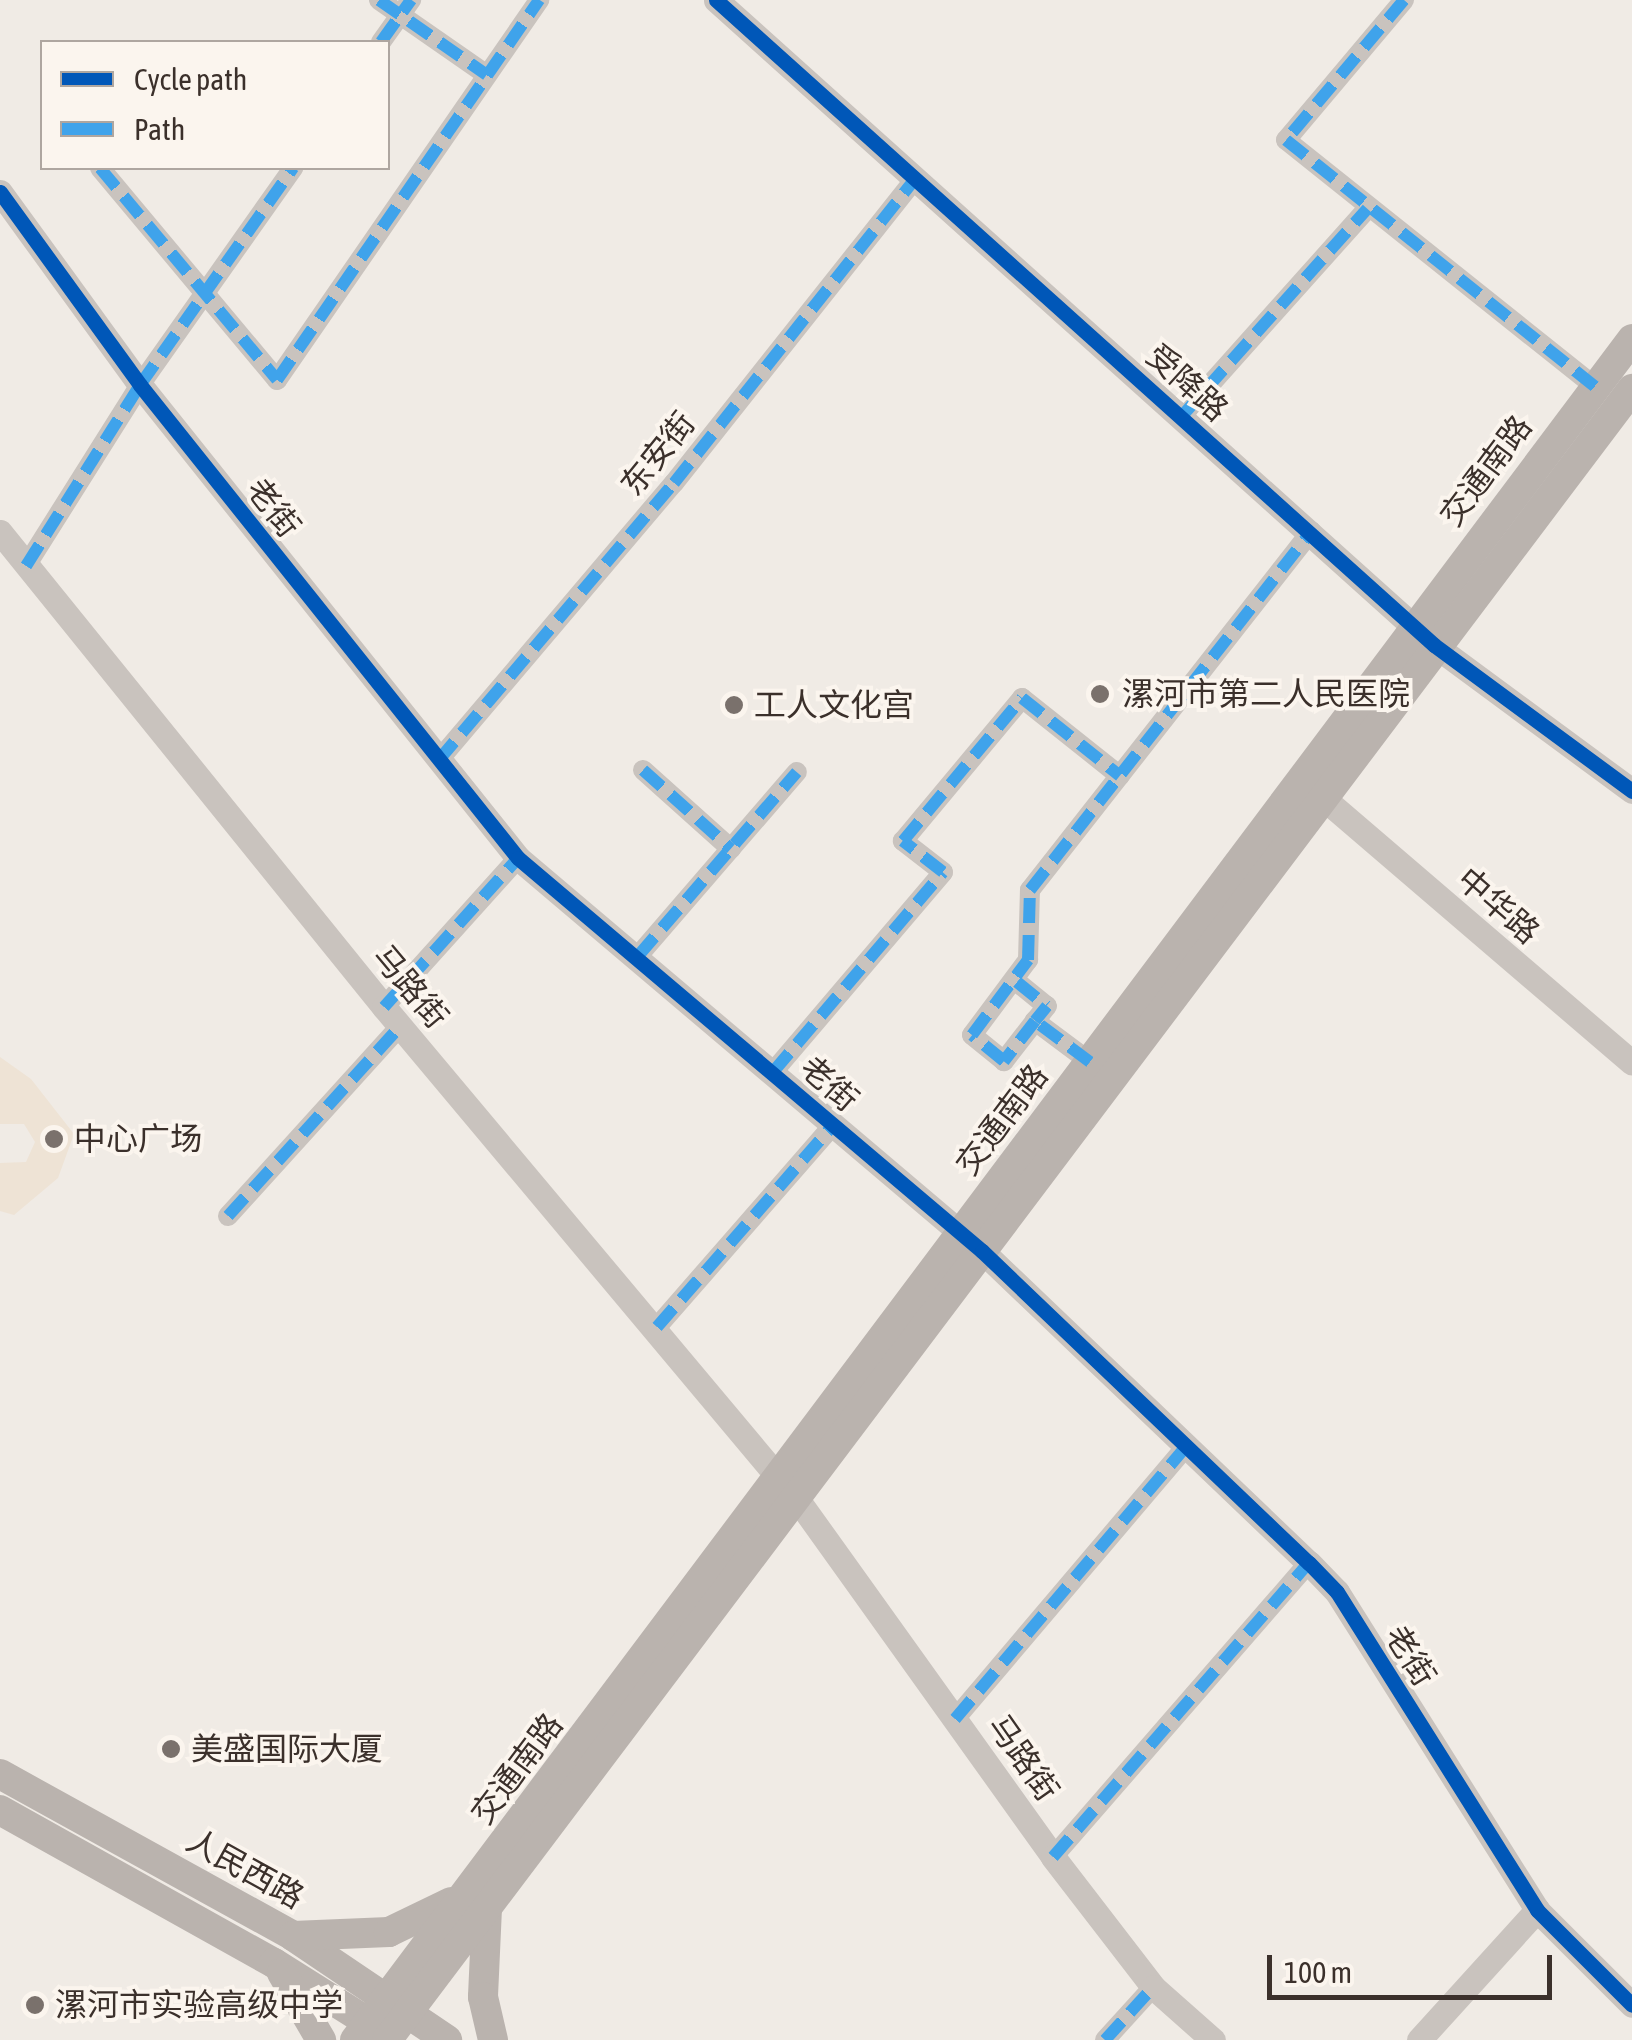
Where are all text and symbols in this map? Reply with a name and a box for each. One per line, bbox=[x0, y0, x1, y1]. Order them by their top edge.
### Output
legend bbox=[40, 40, 390, 170]
text: Cycle path bbox=[134, 62, 247, 96]
text: Path bbox=[134, 112, 185, 146]
street label: 受降路 bbox=[1138, 337, 1236, 429]
street label: 东安街 bbox=[613, 405, 703, 503]
street label: 交通南路 bbox=[1432, 408, 1540, 534]
street label: 老街 bbox=[238, 471, 308, 545]
place label: 漯河市第二人民医院 bbox=[1122, 675, 1410, 713]
marker: 漯河市第二人民医院 bbox=[1087, 681, 1113, 707]
place label: 工人文化宫 bbox=[754, 686, 914, 724]
marker: 工人文化宫 bbox=[723, 694, 745, 716]
street label: 中华路 bbox=[1449, 860, 1547, 952]
street label: 马路街 bbox=[364, 938, 456, 1036]
street label: 老街 bbox=[792, 1049, 866, 1119]
street label: 交通南路 bbox=[948, 1057, 1056, 1183]
place label: 中心广场 bbox=[74, 1120, 202, 1158]
marker: 中心广场 bbox=[43, 1128, 65, 1150]
street label: 老街 bbox=[1377, 1619, 1443, 1693]
street label: 交通南路 bbox=[463, 1706, 571, 1832]
street label: 马路街 bbox=[980, 1708, 1066, 1808]
place label: 美盛国际大厦 bbox=[191, 1730, 383, 1768]
marker: 美盛国际大厦 bbox=[160, 1738, 182, 1760]
street label: 人民西路 bbox=[180, 1821, 310, 1917]
scale bar bbox=[1272, 1935, 1557, 1997]
text: 100 m bbox=[1284, 1955, 1352, 1989]
place label: 漯河市实验高级中学 bbox=[55, 1986, 343, 2024]
marker: 漯河市实验高级中学 bbox=[24, 1994, 46, 2016]

